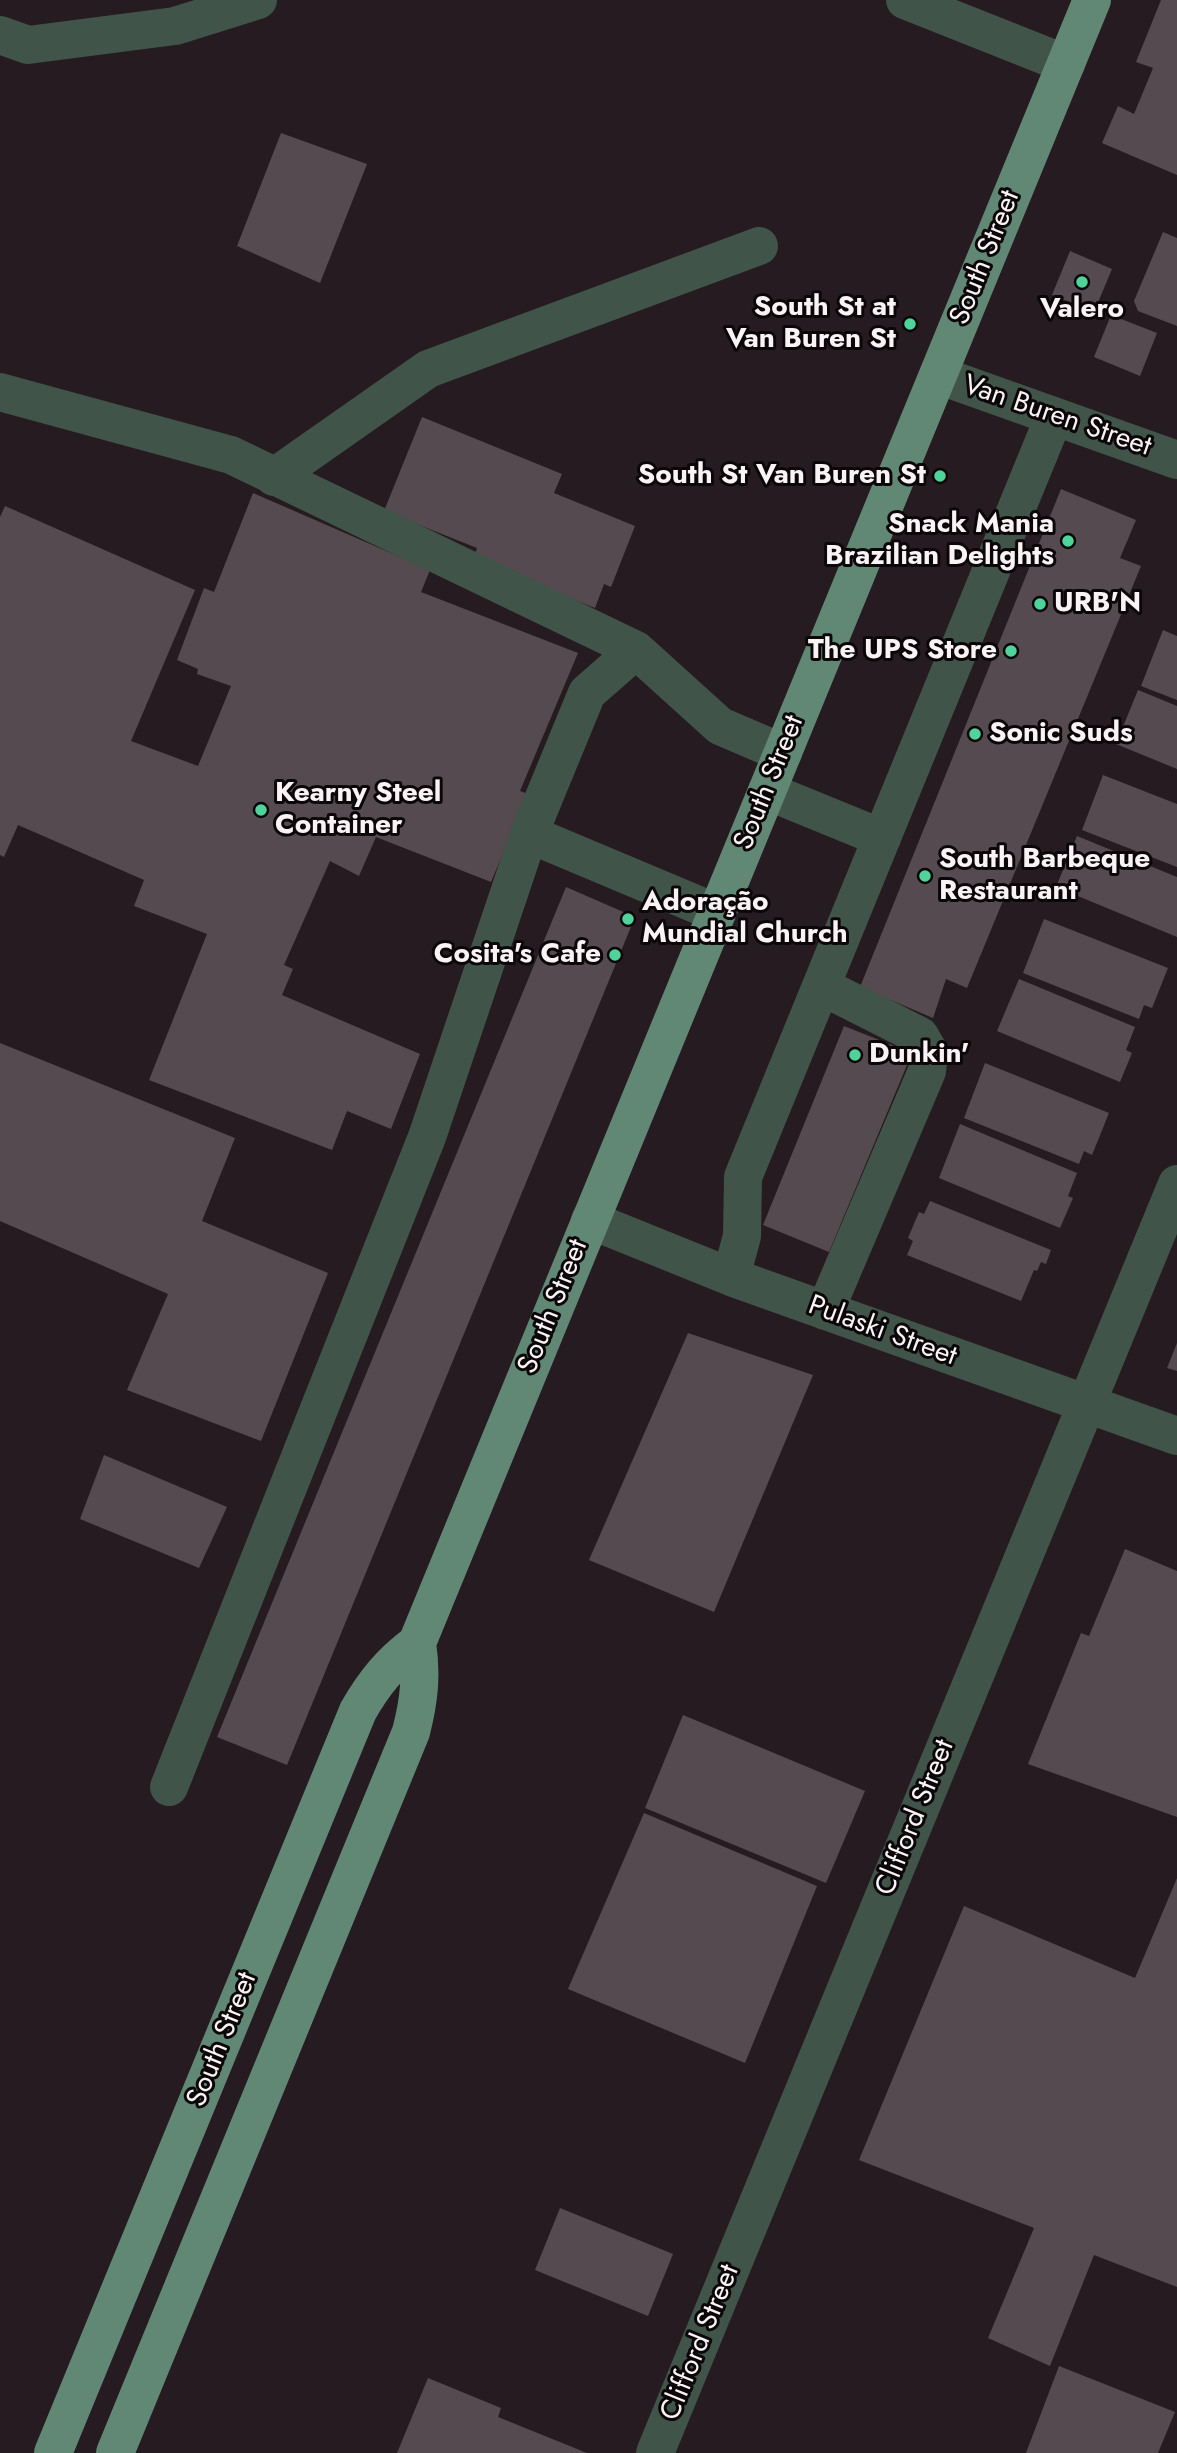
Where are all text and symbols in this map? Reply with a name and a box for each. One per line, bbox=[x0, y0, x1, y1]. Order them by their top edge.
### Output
street label: South Street bbox=[944, 186, 1028, 330]
marker: Valero bbox=[1074, 274, 1090, 290]
place label: South St at Van Buren St bbox=[726, 291, 896, 357]
place label: Valero bbox=[1040, 293, 1124, 327]
marker: South St at Van Buren St bbox=[902, 316, 918, 332]
street label: Van Buren Street bbox=[959, 369, 1155, 465]
place label: South St Van Buren St bbox=[638, 459, 926, 493]
marker: South St Van Buren St bbox=[932, 468, 948, 484]
place label: Snack Mania Brazilian Delights bbox=[825, 508, 1054, 574]
marker: Snack Mania Brazilian Delights bbox=[1060, 533, 1076, 549]
place label: URB'N bbox=[1054, 587, 1141, 621]
marker: URB'N bbox=[1032, 596, 1048, 612]
place label: The UPS Store bbox=[808, 634, 997, 668]
marker: The UPS Store bbox=[1003, 643, 1019, 659]
street label: South Street bbox=[728, 711, 812, 855]
place label: Sonic Suds bbox=[989, 717, 1133, 751]
marker: Sonic Suds bbox=[967, 726, 983, 742]
place label: Kearny Steel Container bbox=[275, 777, 441, 843]
marker: Kearny Steel Container bbox=[253, 802, 269, 818]
place label: South Barbeque Restaurant bbox=[939, 843, 1150, 909]
marker: South Barbeque Restaurant bbox=[917, 868, 933, 884]
place label: Adoração Mundial Church bbox=[642, 886, 848, 952]
marker: Adoração Mundial Church bbox=[620, 911, 636, 927]
place label: Cosita's Cafe bbox=[434, 938, 601, 972]
marker: Cosita's Cafe bbox=[607, 947, 623, 963]
place label: Dunkin' bbox=[869, 1038, 969, 1072]
marker: Dunkin' bbox=[847, 1047, 863, 1063]
street label: South Street bbox=[512, 1235, 596, 1379]
street label: Pulaski Street bbox=[803, 1290, 961, 1374]
street label: Clifford Street bbox=[870, 1735, 962, 1901]
street label: South Street bbox=[181, 1968, 265, 2112]
street label: Clifford Street bbox=[655, 2260, 747, 2426]

